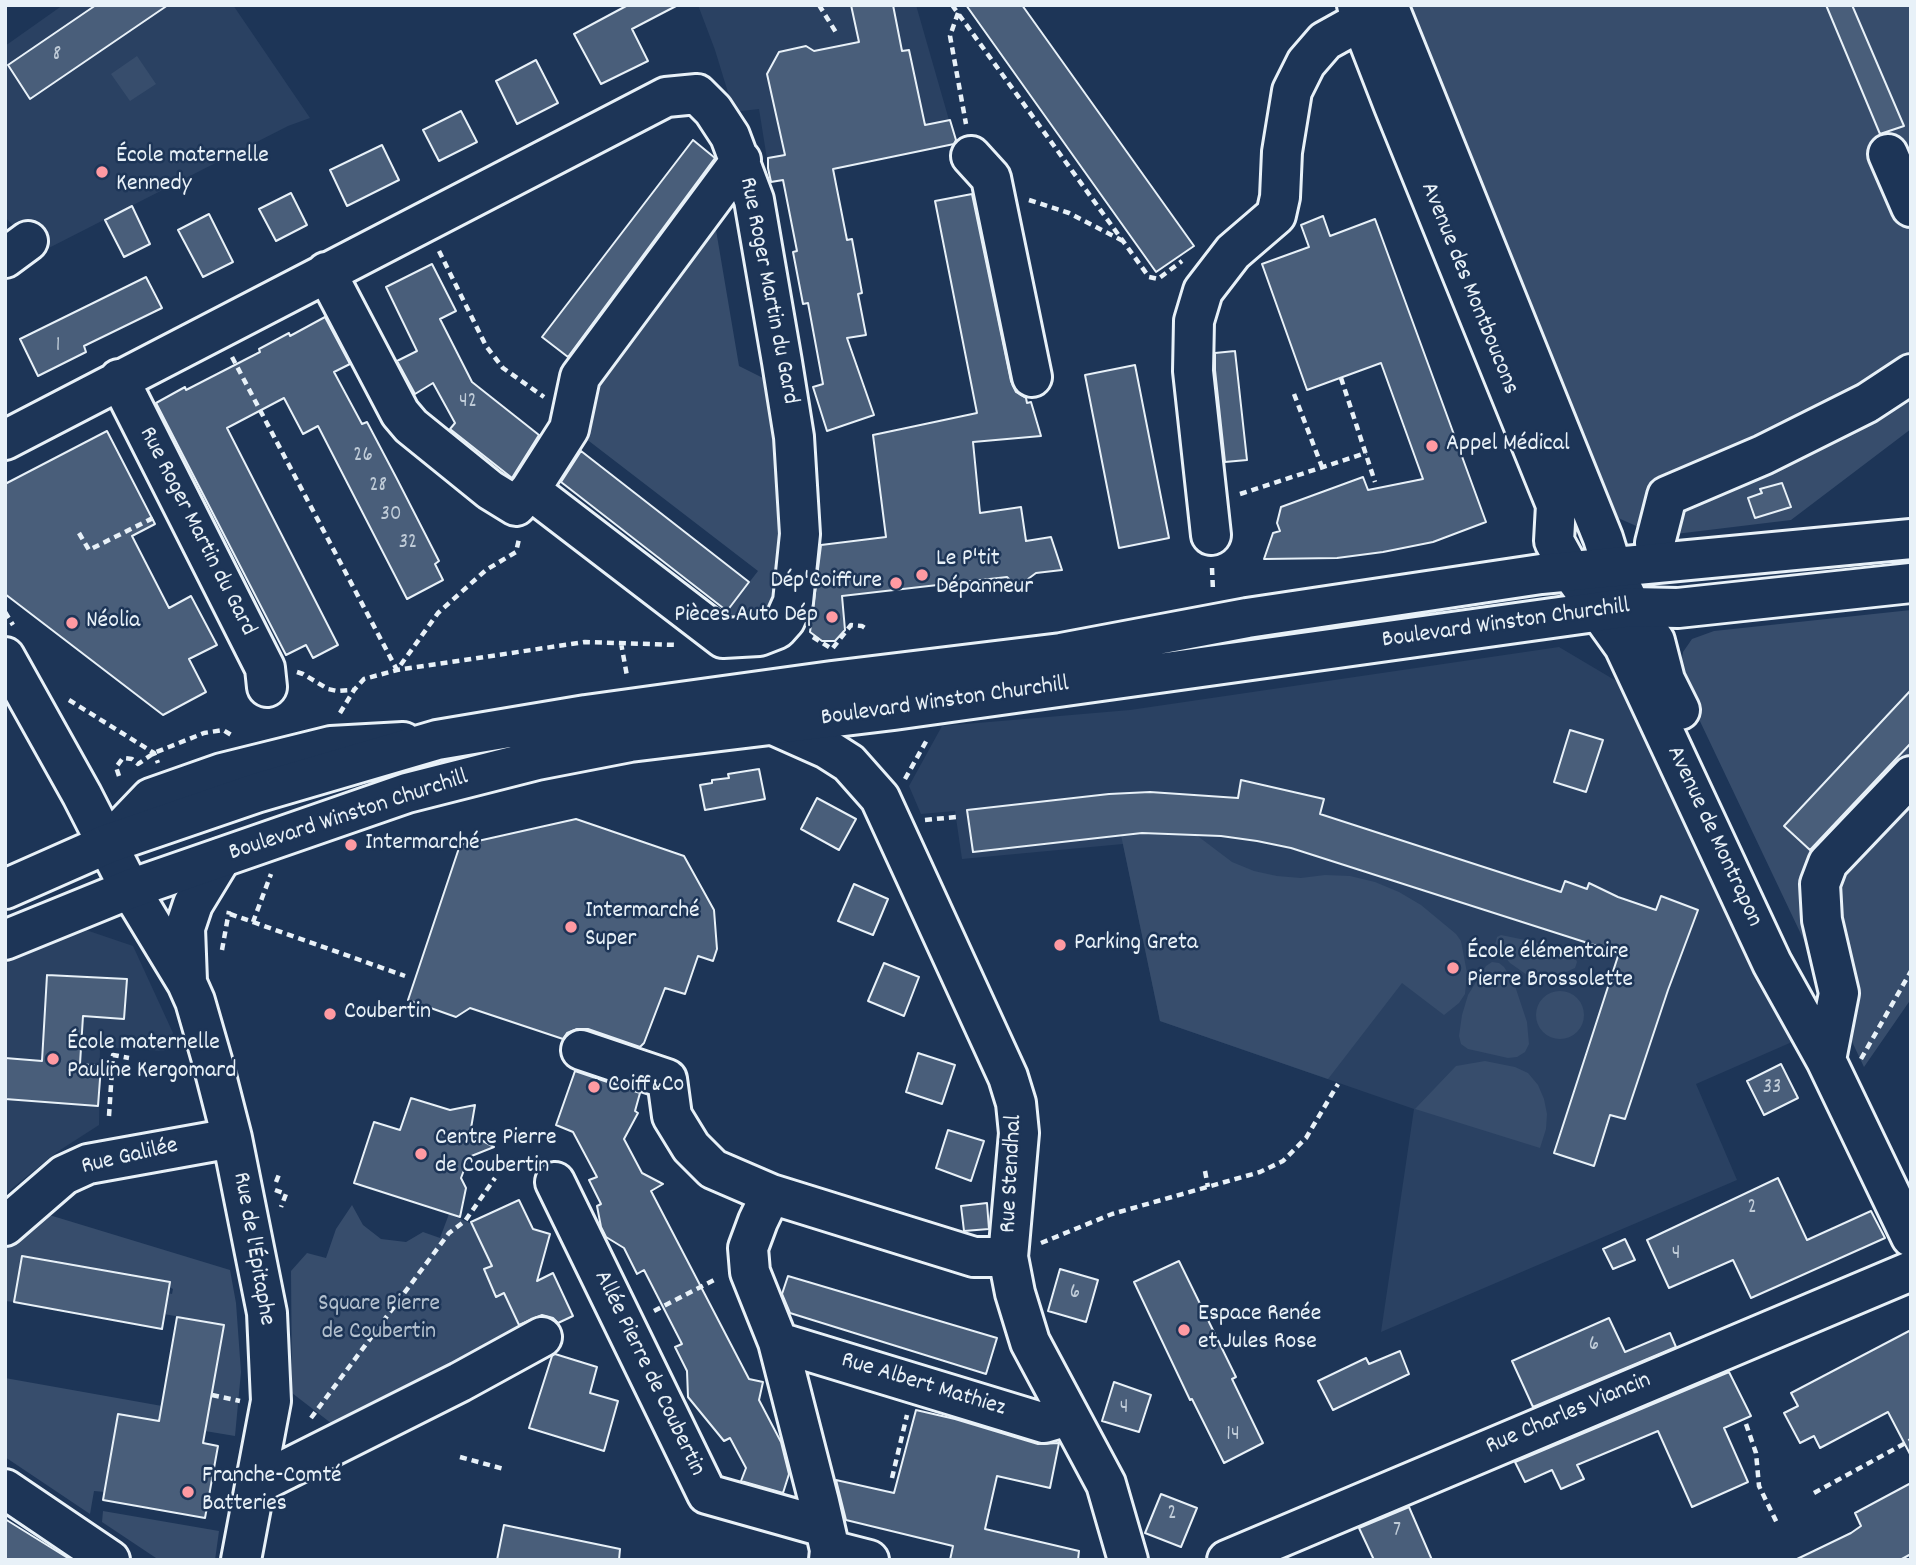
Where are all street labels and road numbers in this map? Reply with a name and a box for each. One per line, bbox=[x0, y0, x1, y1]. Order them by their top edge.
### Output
street label: Rue Roger Martin du Gard bbox=[731, 175, 803, 407]
street label: Avenue des Montboucons bbox=[1412, 179, 1524, 399]
street label: Rue Roger Martin du Gard bbox=[131, 423, 261, 641]
street label: Boulevard Winston Churchill bbox=[1380, 593, 1632, 657]
street label: Boulevard Winston Churchill bbox=[819, 671, 1071, 735]
street label: Avenue de Montrapon bbox=[1659, 742, 1767, 932]
street label: Boulevard Winston Churchill bbox=[226, 765, 472, 869]
street label: Rue Stendhal bbox=[996, 1114, 1030, 1234]
street label: Rue Galilée bbox=[79, 1133, 181, 1183]
street label: Rue de l'Épitaphe bbox=[224, 1170, 280, 1328]
street label: Allée Pierre de Coubertin bbox=[586, 1267, 710, 1481]
street label: Rue Albert Mathiez bbox=[837, 1347, 1009, 1425]
street label: Rue Charles Viancin bbox=[1482, 1367, 1656, 1463]

